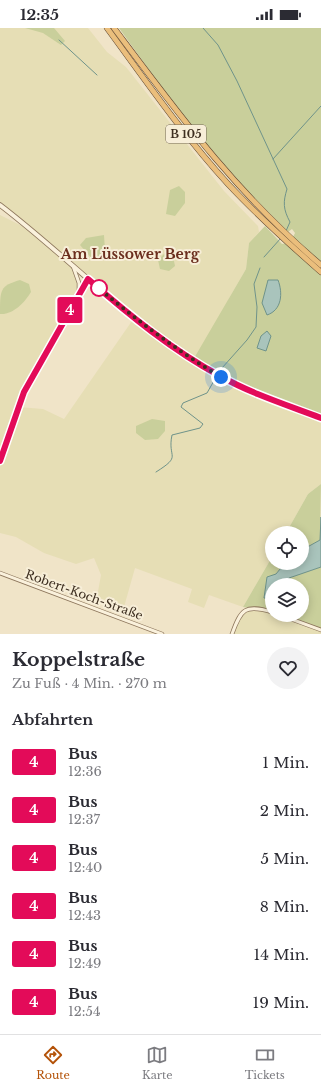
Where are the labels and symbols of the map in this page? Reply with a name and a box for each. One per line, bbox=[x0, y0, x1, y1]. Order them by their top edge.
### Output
road number: B 105 bbox=[166, 125, 206, 143]
district label: Am Lüssower Berg bbox=[60, 245, 200, 263]
unlabelled marker bbox=[90, 279, 108, 297]
line badge: 4 bbox=[57, 297, 83, 323]
your location bbox=[211, 367, 231, 387]
street label: Robert-Koch-Straße bbox=[23, 566, 145, 623]

